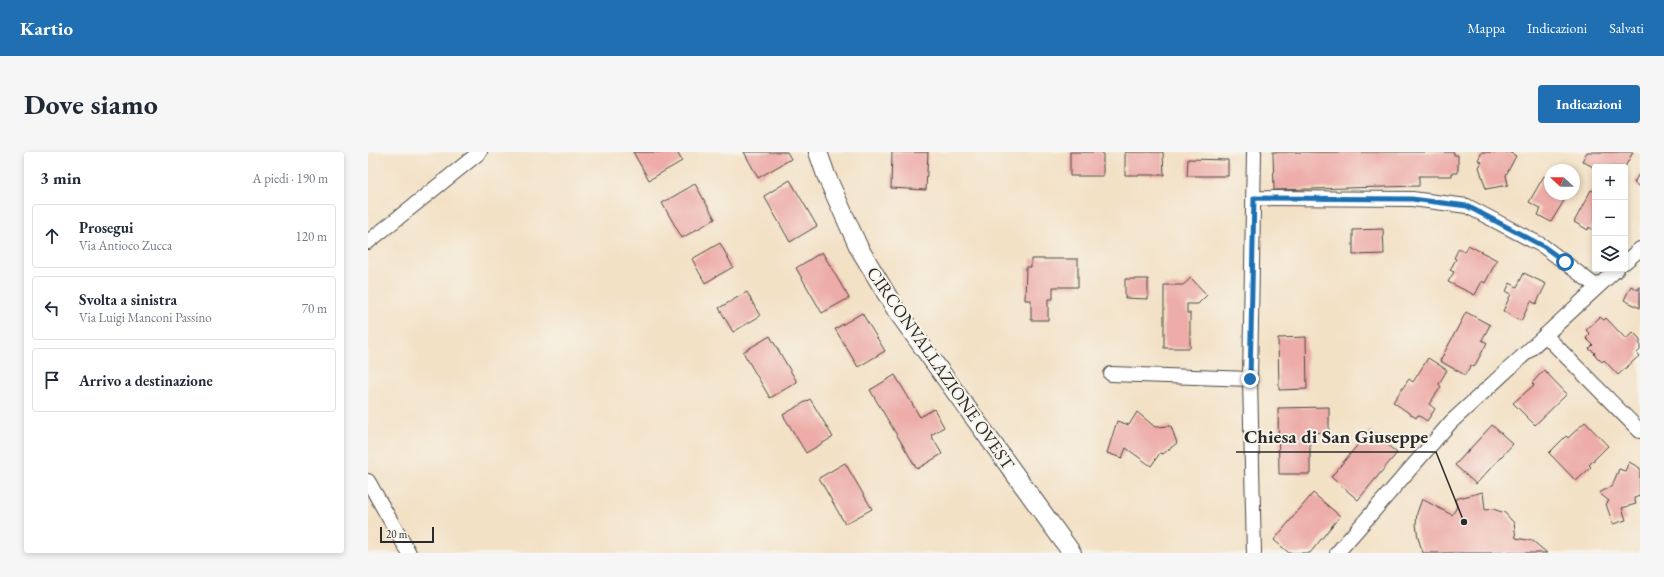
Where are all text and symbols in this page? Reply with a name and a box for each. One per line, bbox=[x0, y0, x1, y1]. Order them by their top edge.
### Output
text: Kartio bbox=[20, 16, 73, 41]
text: Mappa bbox=[1468, 19, 1505, 37]
text: Indicazioni bbox=[1527, 19, 1587, 37]
text: Salvati bbox=[1609, 19, 1644, 37]
button: Indicazioni bbox=[1538, 85, 1640, 123]
text: Dove siamo bbox=[24, 86, 158, 122]
north arrow bbox=[1544, 164, 1580, 200]
map controls bbox=[1592, 164, 1628, 272]
button: + bbox=[1592, 164, 1628, 200]
text: 3 min bbox=[40, 167, 81, 189]
text: A piedi · 190 m bbox=[253, 170, 328, 187]
button: − bbox=[1592, 200, 1628, 236]
text: Prosegui bbox=[79, 218, 134, 237]
icon: ahead bbox=[41, 225, 63, 247]
text: 120 m bbox=[296, 228, 327, 245]
button: layers bbox=[1592, 236, 1628, 272]
text: Via Antioco Zucca bbox=[79, 237, 172, 254]
route start bbox=[1556, 253, 1574, 271]
street label: CIRCONVALLAZIONE OVEST bbox=[862, 262, 1021, 475]
text: Svolta a sinistra bbox=[79, 290, 177, 309]
icon: left bbox=[41, 297, 63, 319]
text: 70 m bbox=[302, 300, 327, 317]
text: Via Luigi Manconi Passino bbox=[79, 309, 212, 326]
icon: arrive bbox=[41, 369, 63, 391]
route end bbox=[1241, 370, 1259, 388]
text: Arrivo a destinazione bbox=[79, 371, 213, 390]
callout: Chiesa di San Giuseppe bbox=[1236, 421, 1436, 452]
text: Chiesa di San Giuseppe bbox=[1244, 424, 1428, 449]
scale bar bbox=[380, 525, 434, 544]
text: 20 m bbox=[386, 527, 407, 541]

